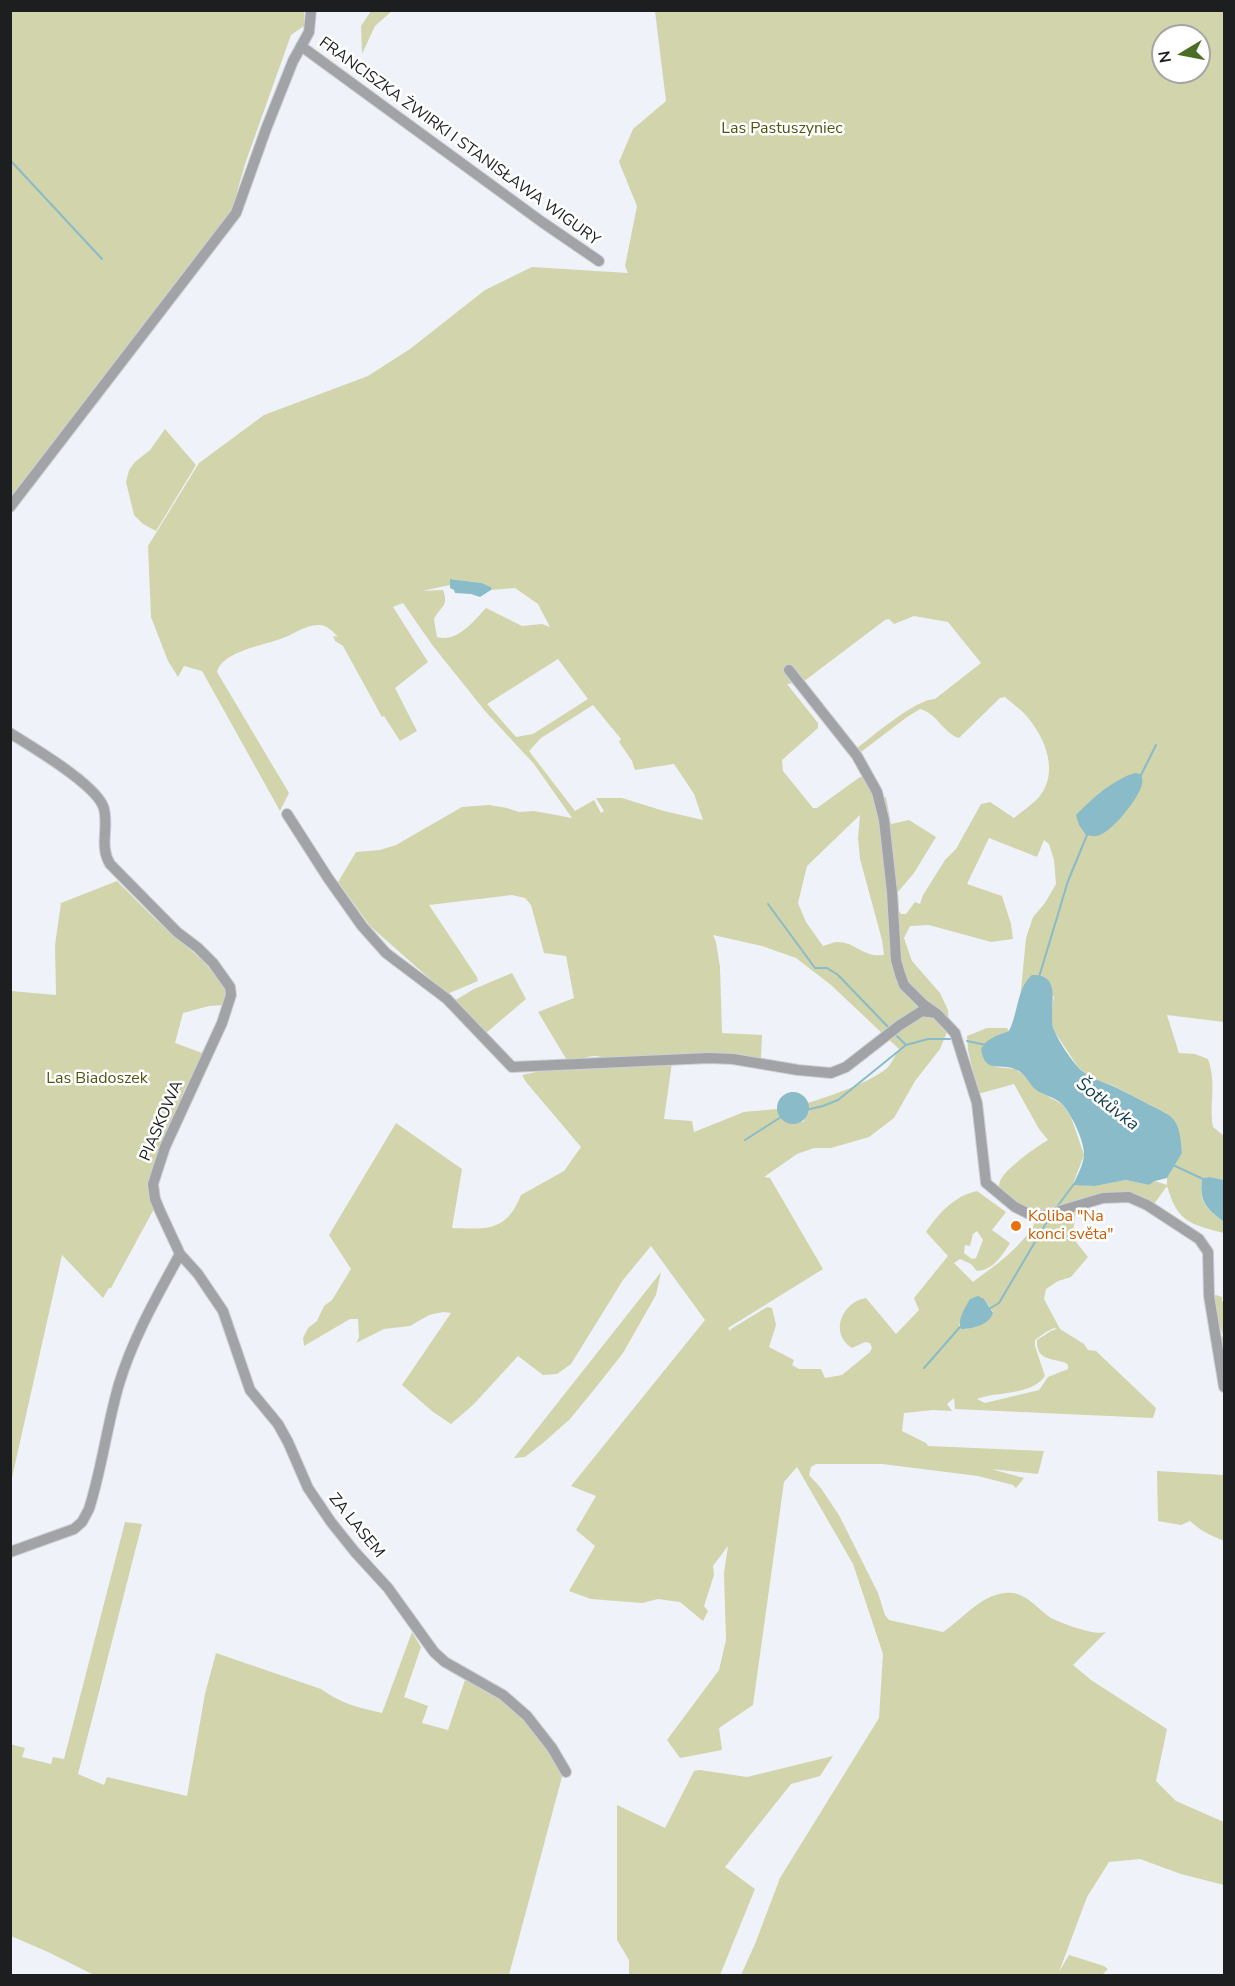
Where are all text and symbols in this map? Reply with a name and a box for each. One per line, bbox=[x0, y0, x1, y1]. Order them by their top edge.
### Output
north arrow bbox=[1151, 24, 1211, 84]
street label: FRANCISZKA ŻWIRKI I STANISŁAWA WIGURY bbox=[315, 34, 603, 250]
text: N bbox=[1153, 49, 1177, 65]
park label: Las Pastuszyniec bbox=[721, 119, 843, 139]
park label: Las Biadoszek bbox=[46, 1069, 148, 1089]
water label: Šotkůvka bbox=[1071, 1074, 1143, 1136]
street label: PIASKOWA bbox=[136, 1078, 188, 1164]
place label: Koliba "Na konci světa" bbox=[1028, 1207, 1114, 1245]
marker: Koliba "Na konci světa" bbox=[1009, 1219, 1023, 1233]
street label: ZA LASEM bbox=[324, 1490, 388, 1562]

